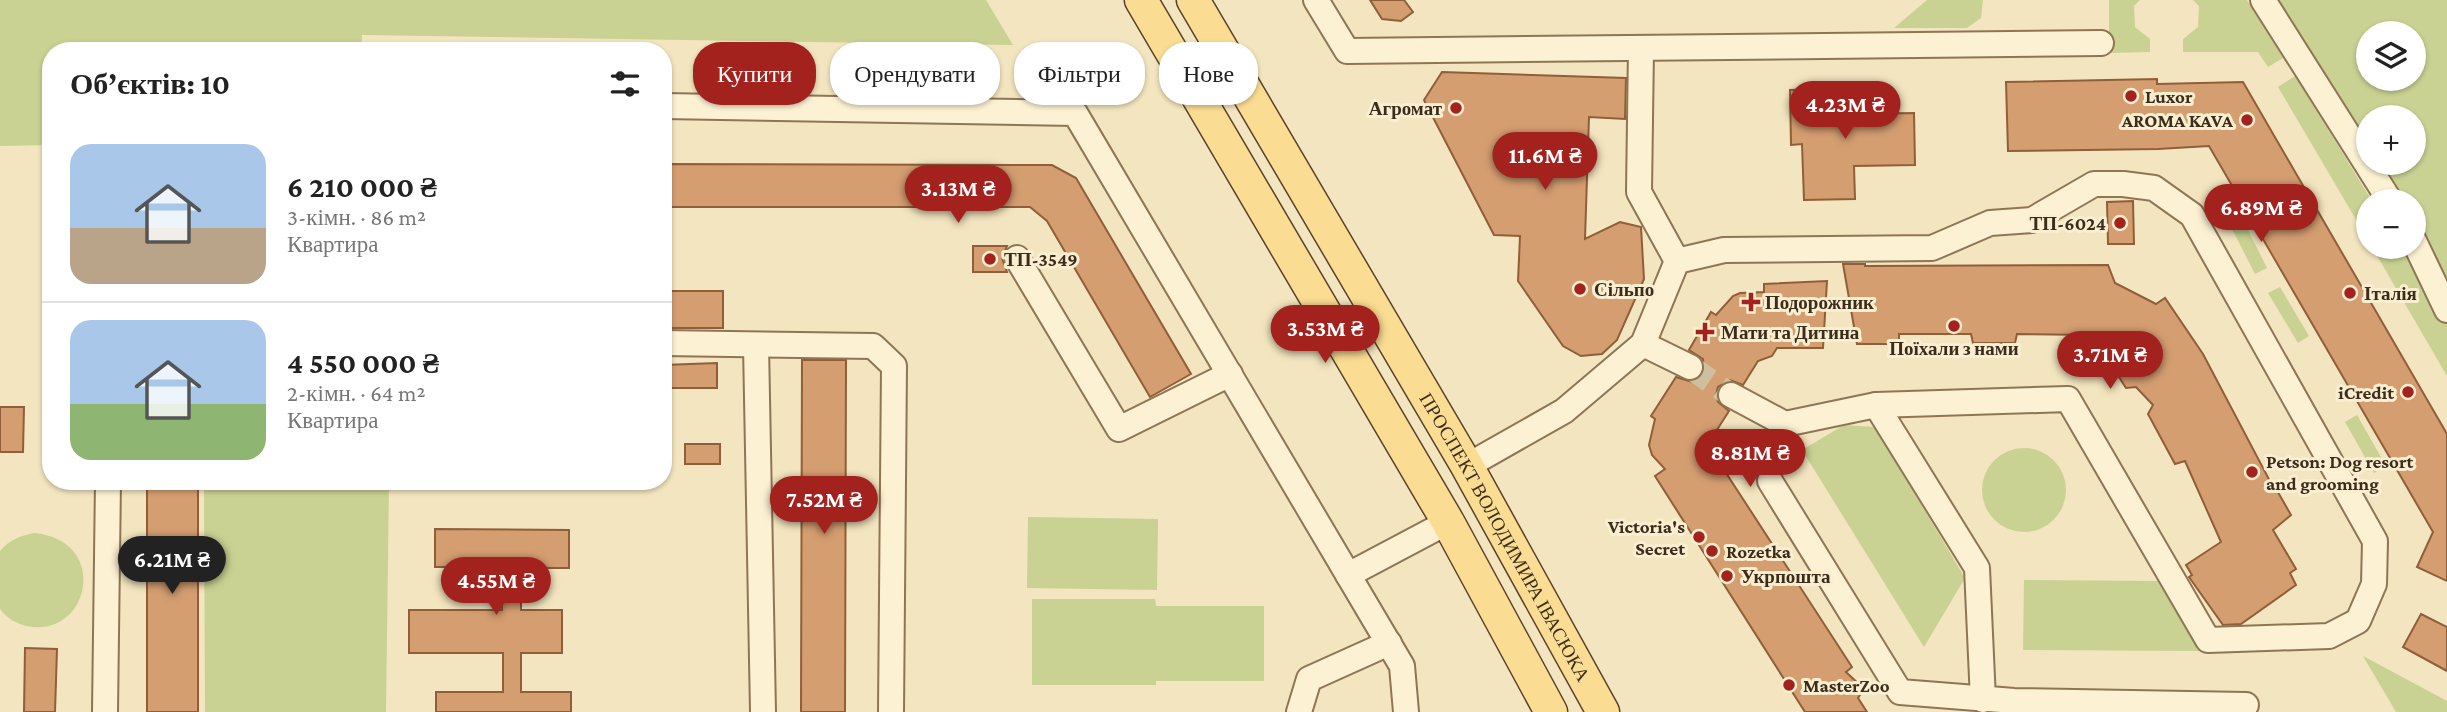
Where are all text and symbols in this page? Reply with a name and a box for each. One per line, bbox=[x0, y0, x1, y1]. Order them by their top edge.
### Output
map controls bbox=[2356, 21, 2426, 259]
button: layers bbox=[2356, 21, 2426, 91]
chip: Купити bbox=[693, 42, 816, 105]
chip: Орендувати bbox=[830, 42, 1000, 105]
chip: Фільтри bbox=[1014, 42, 1145, 105]
chip: Нове bbox=[1159, 42, 1258, 105]
icon: filters bbox=[606, 65, 644, 103]
text: Об’єктів: 10 bbox=[70, 67, 230, 100]
pin: 4.23M ₴ bbox=[1780, 82, 1910, 141]
place label: Luxor bbox=[2145, 86, 2193, 107]
marker: Luxor bbox=[2123, 88, 2139, 104]
text: 4.23M ₴ bbox=[1806, 91, 1884, 117]
place label: Агромат bbox=[1369, 98, 1443, 119]
marker: Агромат bbox=[1448, 100, 1464, 116]
button: + bbox=[2356, 105, 2426, 175]
place label: AROMA KAVA bbox=[2121, 110, 2234, 131]
marker: AROMA KAVA bbox=[2239, 112, 2255, 128]
pin: 11.6M ₴ bbox=[1480, 132, 1610, 192]
text: 11.6M ₴ bbox=[1508, 142, 1582, 168]
pin: 3.13M ₴ bbox=[893, 166, 1023, 225]
text: 6 210 000 ₴ bbox=[287, 170, 437, 203]
icon: home bbox=[126, 172, 210, 256]
text: 3.13M ₴ bbox=[921, 175, 995, 201]
pin: 6.89M ₴ bbox=[2196, 184, 2326, 244]
button: − bbox=[2356, 189, 2426, 259]
text: 6.89M ₴ bbox=[2220, 194, 2302, 220]
text: 3-кімн. · 86 m² bbox=[287, 204, 426, 230]
place label: ТП-6024 bbox=[2030, 213, 2106, 234]
marker: ТП-6024 bbox=[2112, 215, 2128, 231]
text: Квартира bbox=[287, 231, 378, 257]
place label: ТП-3549 bbox=[1004, 249, 1078, 270]
marker: ТП-3549 bbox=[982, 251, 998, 267]
place label: Сільпо bbox=[1594, 279, 1654, 300]
marker: Сільпо bbox=[1572, 281, 1588, 297]
place label: Італія bbox=[2364, 283, 2417, 304]
marker: Італія bbox=[2342, 285, 2358, 301]
place label: Подорожник bbox=[1765, 292, 1874, 313]
marker: Подорожник bbox=[1743, 294, 1759, 310]
pin: 3.53M ₴ bbox=[1260, 306, 1390, 365]
text: 3.53M ₴ bbox=[1287, 315, 1363, 341]
marker: Поїхали з нами bbox=[1946, 318, 1962, 334]
marker: Мати та Дитина bbox=[1695, 322, 1715, 342]
place label: Мати та Дитина bbox=[1721, 322, 1860, 343]
pin: 3.71M ₴ bbox=[2045, 332, 2175, 391]
place label: Поїхали з нами bbox=[1889, 338, 2019, 359]
text: 3.71M ₴ bbox=[2073, 341, 2147, 367]
text: 4 550 000 ₴ bbox=[287, 346, 439, 379]
icon: home bbox=[126, 348, 210, 432]
text: 2-кімн. · 64 m² bbox=[287, 380, 425, 406]
place label: iCredit bbox=[2338, 382, 2394, 403]
marker: iCredit bbox=[2400, 384, 2416, 400]
street label: ПРОСПЕКТ ВОЛОДИМИРА ІВАСЮКА bbox=[1416, 389, 1594, 685]
text: Квартира bbox=[287, 407, 378, 433]
pin: 8.81M ₴ bbox=[1685, 430, 1815, 489]
text: 8.81M ₴ bbox=[1711, 439, 1789, 465]
place label: Petson: Dog resort and grooming bbox=[2266, 451, 2414, 494]
marker: Petson: Dog resort and grooming bbox=[2244, 464, 2260, 480]
pin: 7.52M ₴ bbox=[759, 476, 889, 536]
text: 7.52M ₴ bbox=[786, 486, 862, 512]
place label: Victoria's Secret bbox=[1607, 516, 1685, 559]
marker: Victoria's Secret bbox=[1691, 529, 1707, 545]
pin: 6.21M ₴ bbox=[107, 536, 237, 596]
place label: Rozetka bbox=[1726, 541, 1792, 562]
marker: Rozetka bbox=[1704, 543, 1720, 559]
text: 6.21M ₴ bbox=[134, 546, 210, 572]
pin: 4.55M ₴ bbox=[431, 558, 561, 617]
place label: Укрпошта bbox=[1741, 566, 1831, 587]
text: 4.55M ₴ bbox=[457, 567, 535, 593]
marker: Укрпошта bbox=[1719, 568, 1735, 584]
place label: MasterZoo bbox=[1803, 675, 1890, 696]
marker: MasterZoo bbox=[1781, 677, 1797, 693]

